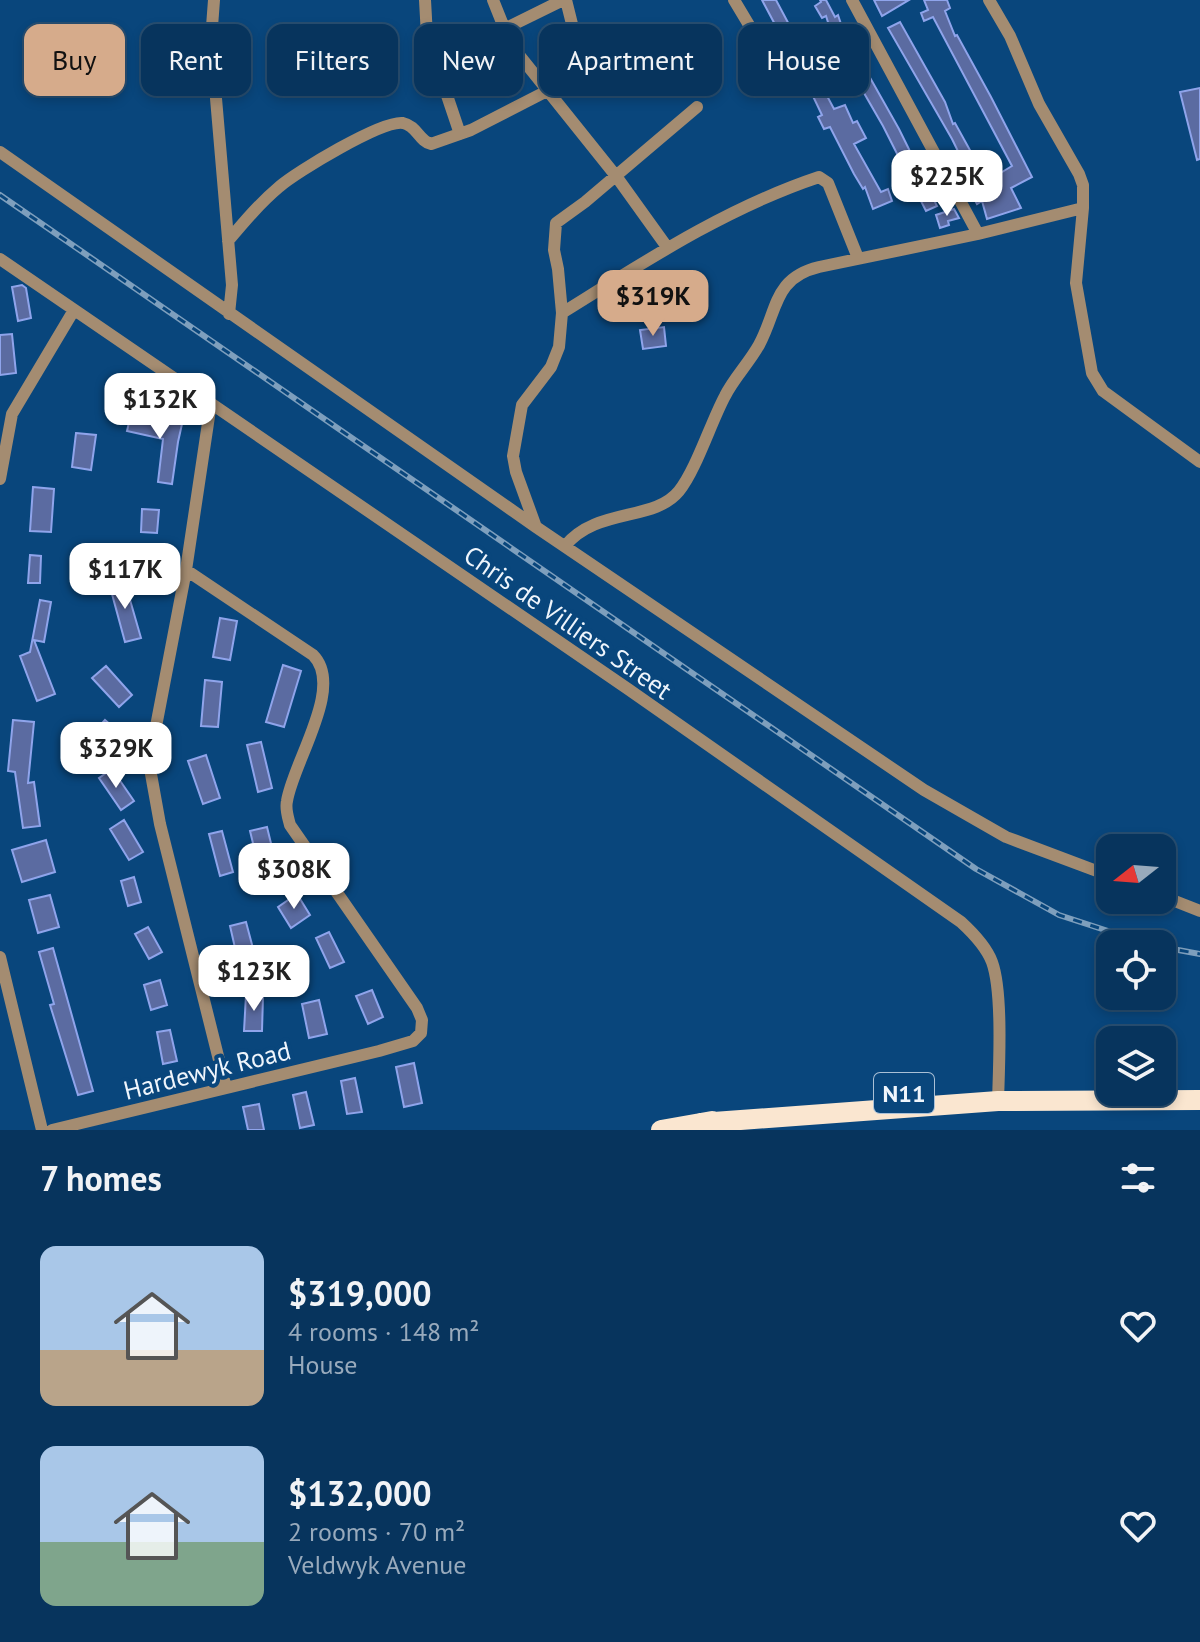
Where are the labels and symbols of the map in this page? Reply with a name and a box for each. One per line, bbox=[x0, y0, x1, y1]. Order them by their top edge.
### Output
pin: $225K bbox=[891, 150, 1003, 218]
pin: $319K bbox=[597, 270, 709, 338]
pin: $132K bbox=[104, 373, 216, 441]
street label: Chris de Villiers Street bbox=[458, 538, 679, 706]
pin: $117K bbox=[69, 543, 181, 611]
pin: $329K bbox=[60, 722, 172, 790]
north arrow bbox=[1096, 834, 1176, 914]
pin: $308K bbox=[238, 843, 350, 911]
pin: $123K bbox=[198, 945, 310, 1013]
street label: Hardewyk Road bbox=[120, 1033, 294, 1107]
road number: N11 bbox=[874, 1073, 934, 1113]

